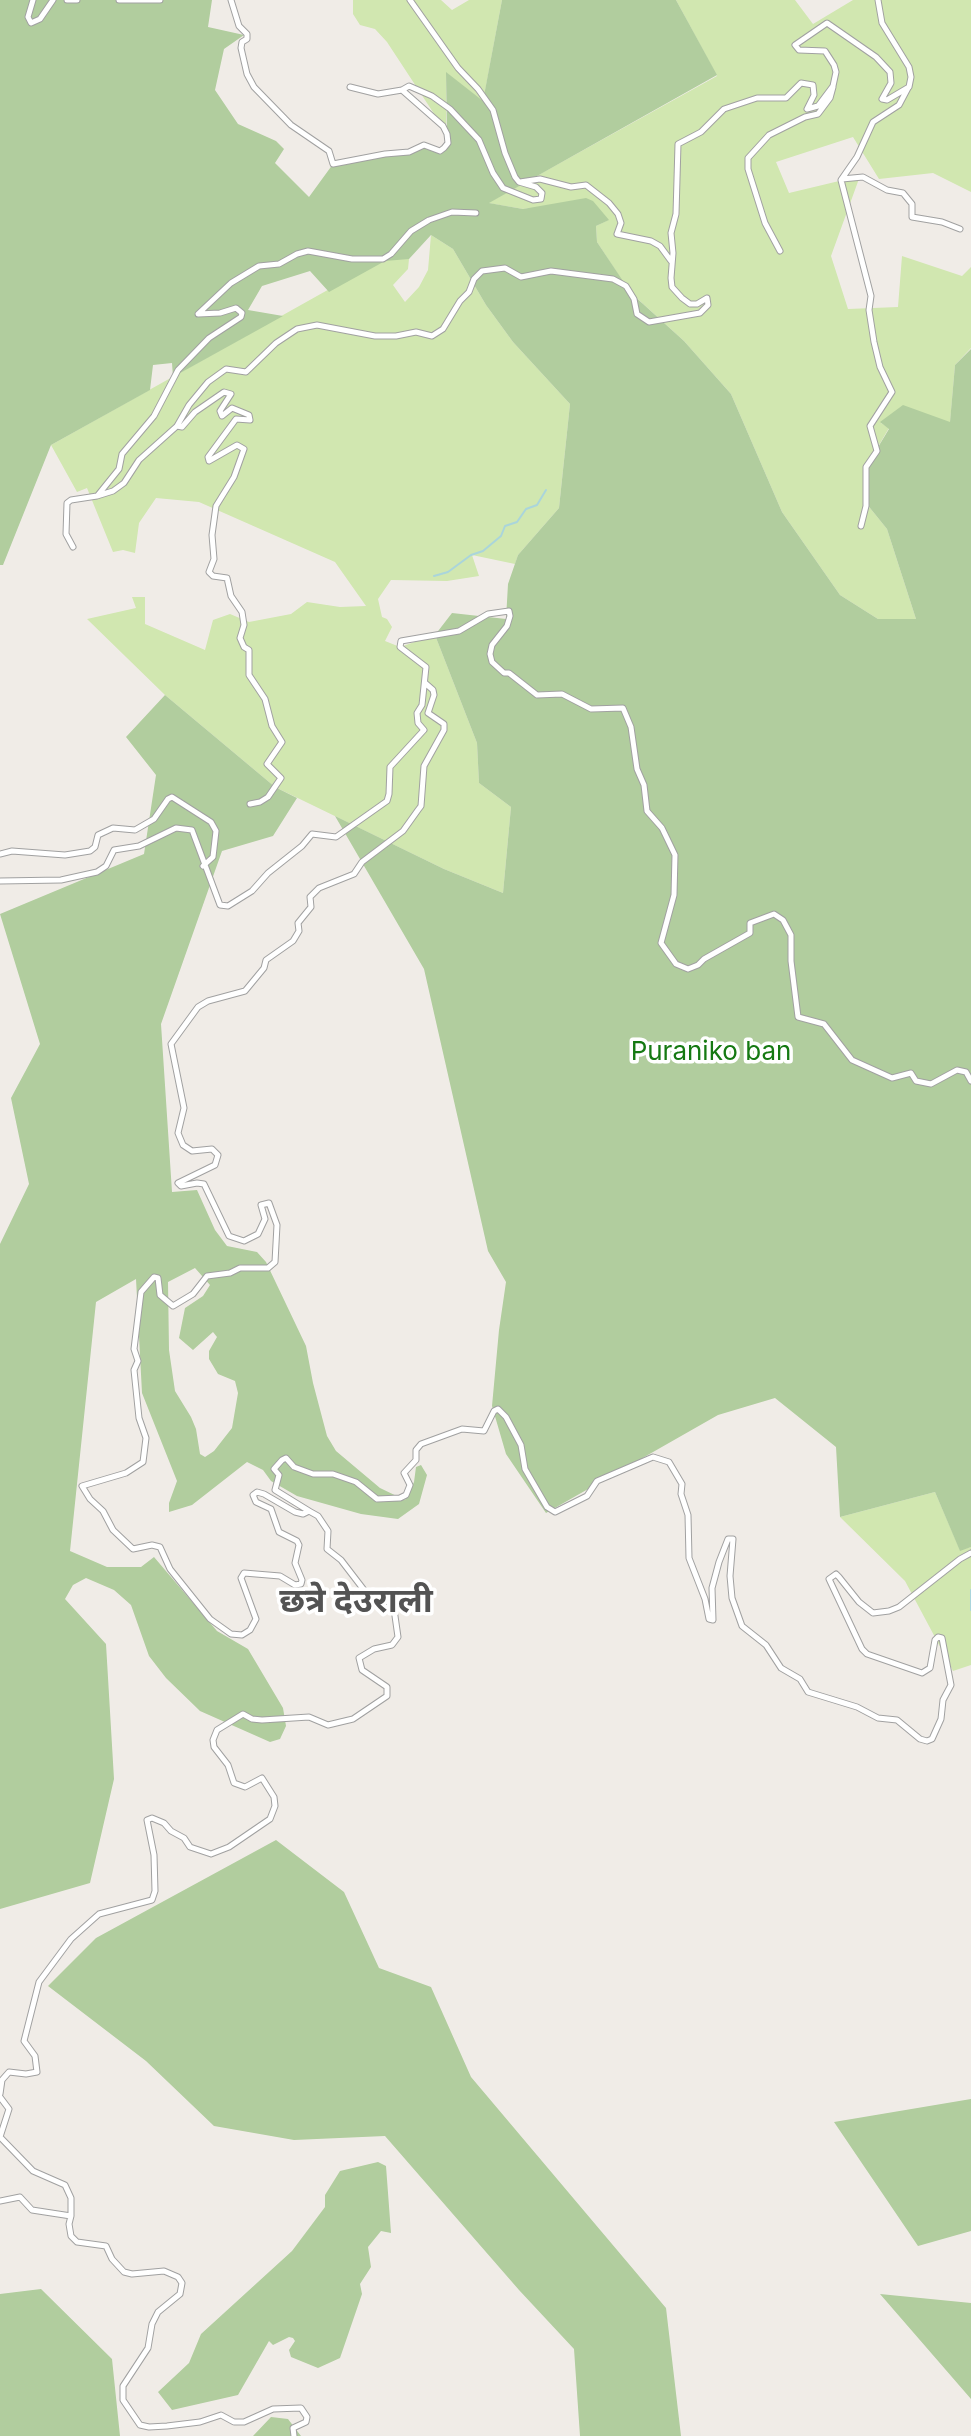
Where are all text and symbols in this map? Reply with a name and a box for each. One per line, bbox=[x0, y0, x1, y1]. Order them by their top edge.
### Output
park label: Puraniko ban bbox=[631, 1036, 791, 1068]
district label: छत्रे देउराली bbox=[279, 1582, 433, 1622]

